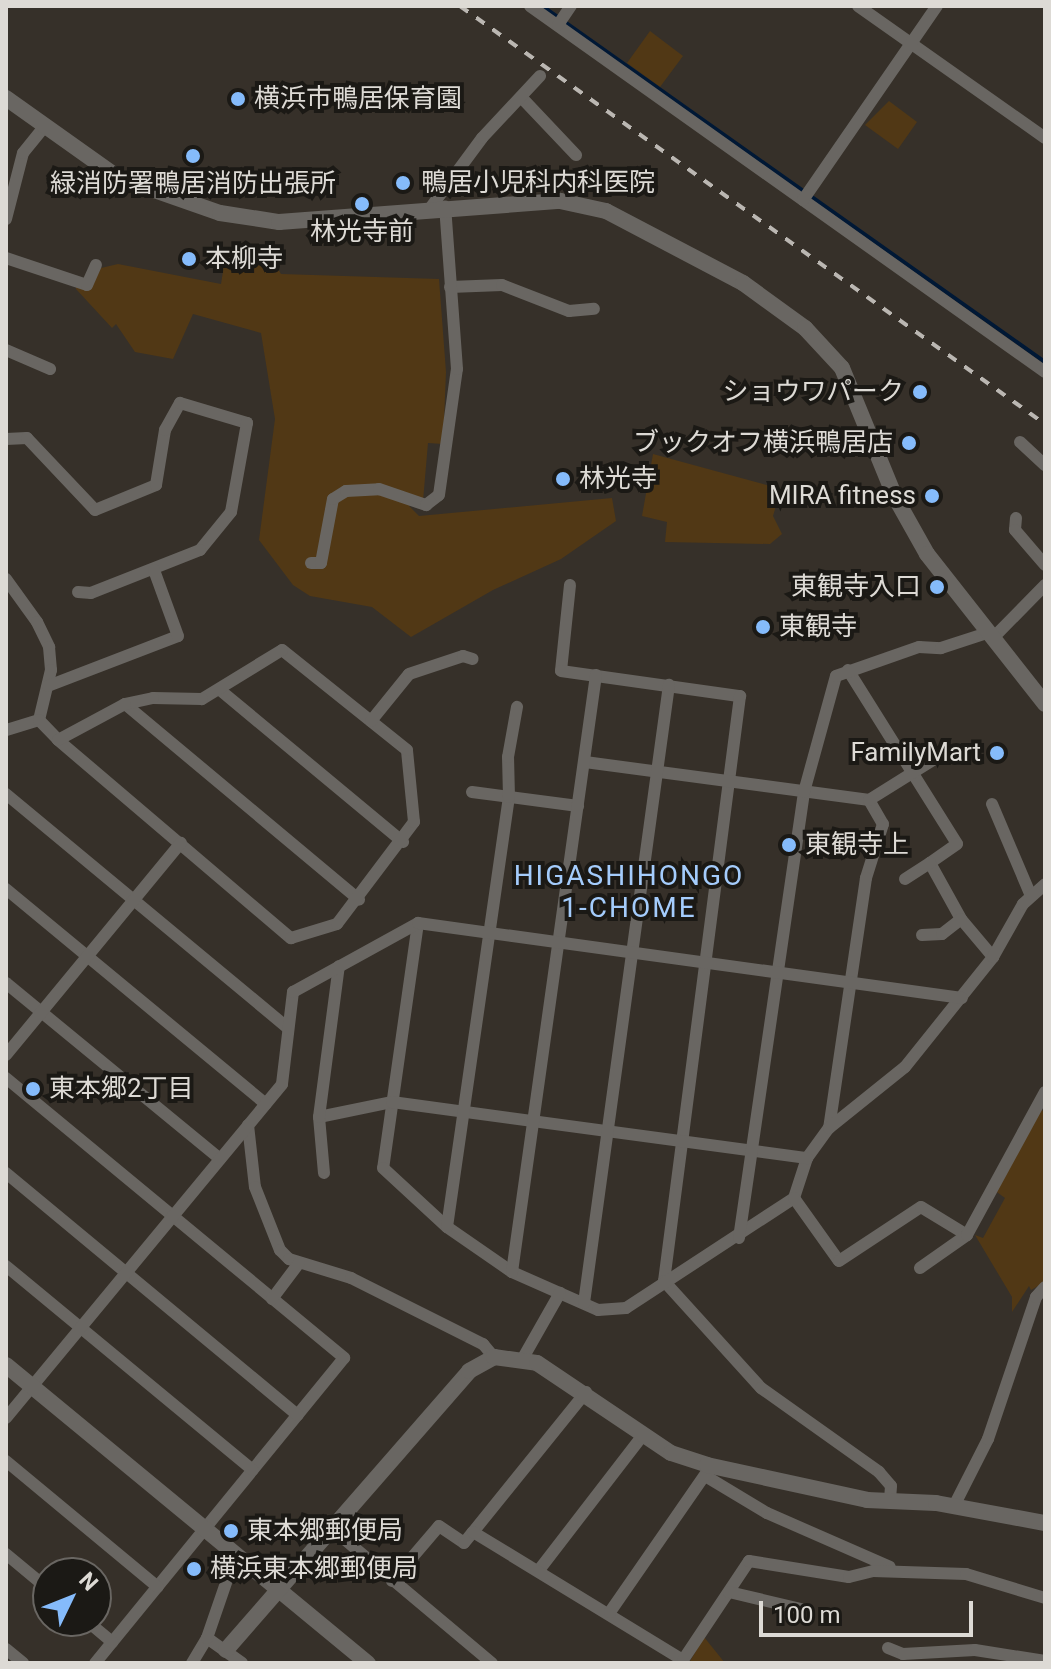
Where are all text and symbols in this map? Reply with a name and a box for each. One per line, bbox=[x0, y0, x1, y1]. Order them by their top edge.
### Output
place label: 横浜市鴨居保育園 bbox=[254, 83, 462, 115]
marker: 横浜市鴨居保育園 bbox=[229, 90, 247, 108]
marker: 緑消防署鴨居消防出張所 bbox=[184, 147, 202, 165]
place label: 鴨居小児科内科医院 bbox=[421, 167, 655, 199]
place label: 緑消防署鴨居消防出張所 bbox=[50, 168, 336, 200]
marker: 鴨居小児科内科医院 bbox=[392, 172, 414, 194]
marker: 林光寺前 bbox=[353, 195, 371, 213]
place label: 林光寺前 bbox=[310, 216, 414, 248]
place label: 本柳寺 bbox=[205, 243, 283, 275]
marker: 本柳寺 bbox=[180, 250, 198, 268]
place label: ショウワパーク bbox=[722, 376, 904, 408]
marker: ショウワパーク bbox=[911, 383, 929, 401]
place label: ブックオフ横浜鴨居店 bbox=[633, 427, 893, 459]
marker: ブックオフ横浜鴨居店 bbox=[900, 434, 918, 452]
place label: 林光寺 bbox=[579, 463, 657, 495]
marker: 林光寺 bbox=[554, 470, 572, 488]
place label: MIRA fitness bbox=[769, 480, 916, 512]
marker: MIRA fitness bbox=[923, 487, 941, 505]
place label: 東観寺入口 bbox=[791, 571, 921, 603]
marker: 東観寺入口 bbox=[928, 578, 946, 596]
place label: 東観寺 bbox=[779, 611, 857, 643]
marker: 東観寺 bbox=[754, 618, 772, 636]
place label: FamilyMart bbox=[850, 737, 981, 769]
marker: FamilyMart bbox=[988, 744, 1006, 762]
place label: 東観寺上 bbox=[805, 829, 909, 861]
marker: 東観寺上 bbox=[780, 836, 798, 854]
district label: HIGASHIHONGO 1-CHOME bbox=[514, 859, 744, 925]
place label: 東本郷2丁目 bbox=[49, 1073, 194, 1105]
marker: 東本郷2丁目 bbox=[24, 1080, 42, 1098]
place label: 東本郷郵便局 bbox=[247, 1515, 403, 1547]
marker: 東本郷郵便局 bbox=[222, 1522, 240, 1540]
place label: 横浜東本郷郵便局 bbox=[210, 1553, 418, 1585]
north arrow bbox=[32, 1557, 112, 1637]
marker: 横浜東本郷郵便局 bbox=[185, 1560, 203, 1578]
text: N bbox=[74, 1567, 103, 1596]
scale bar bbox=[763, 1585, 977, 1635]
text: 100 m bbox=[773, 1601, 840, 1629]

